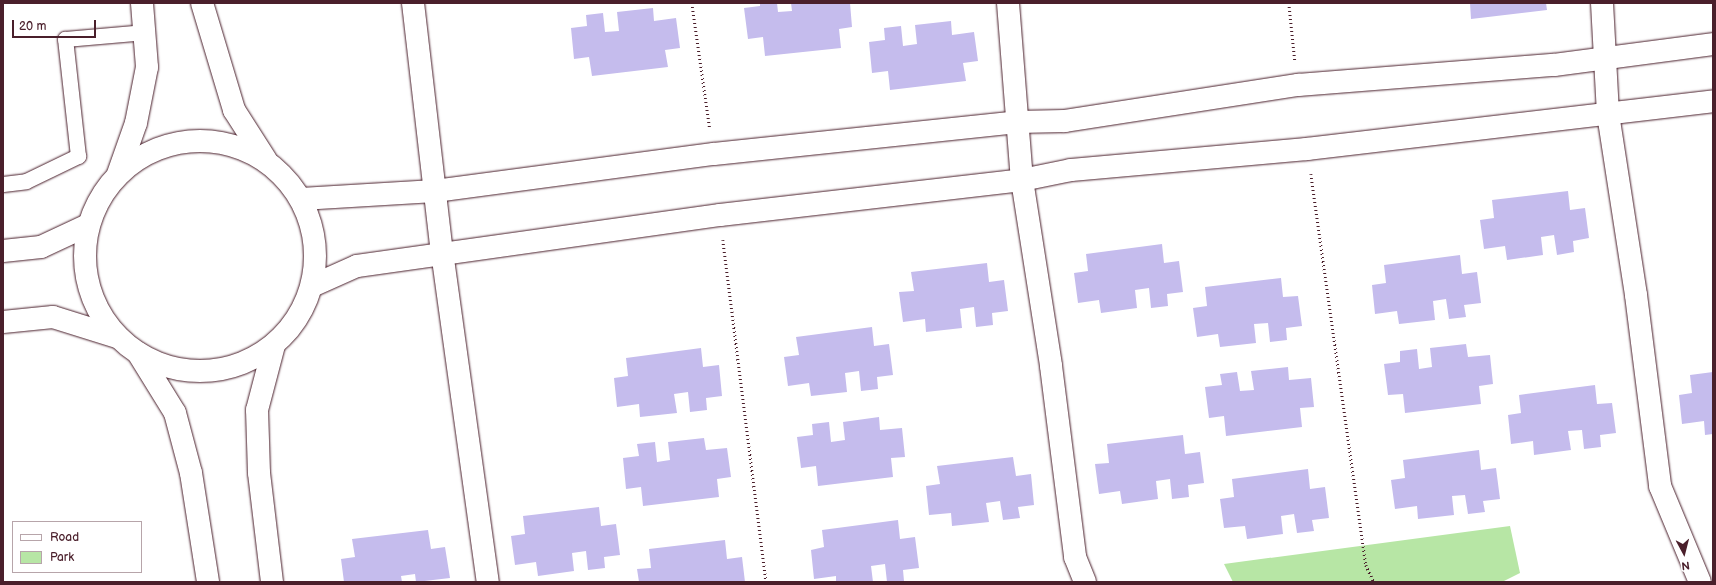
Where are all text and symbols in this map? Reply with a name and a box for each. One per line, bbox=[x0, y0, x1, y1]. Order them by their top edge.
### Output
scale bar bbox=[14, 12, 98, 38]
text: 20 m bbox=[19, 19, 46, 34]
legend bbox=[12, 521, 142, 573]
text: Road bbox=[50, 530, 79, 545]
north arrow bbox=[1664, 533, 1704, 573]
text: Park bbox=[50, 550, 74, 565]
text: N bbox=[1681, 558, 1690, 572]

